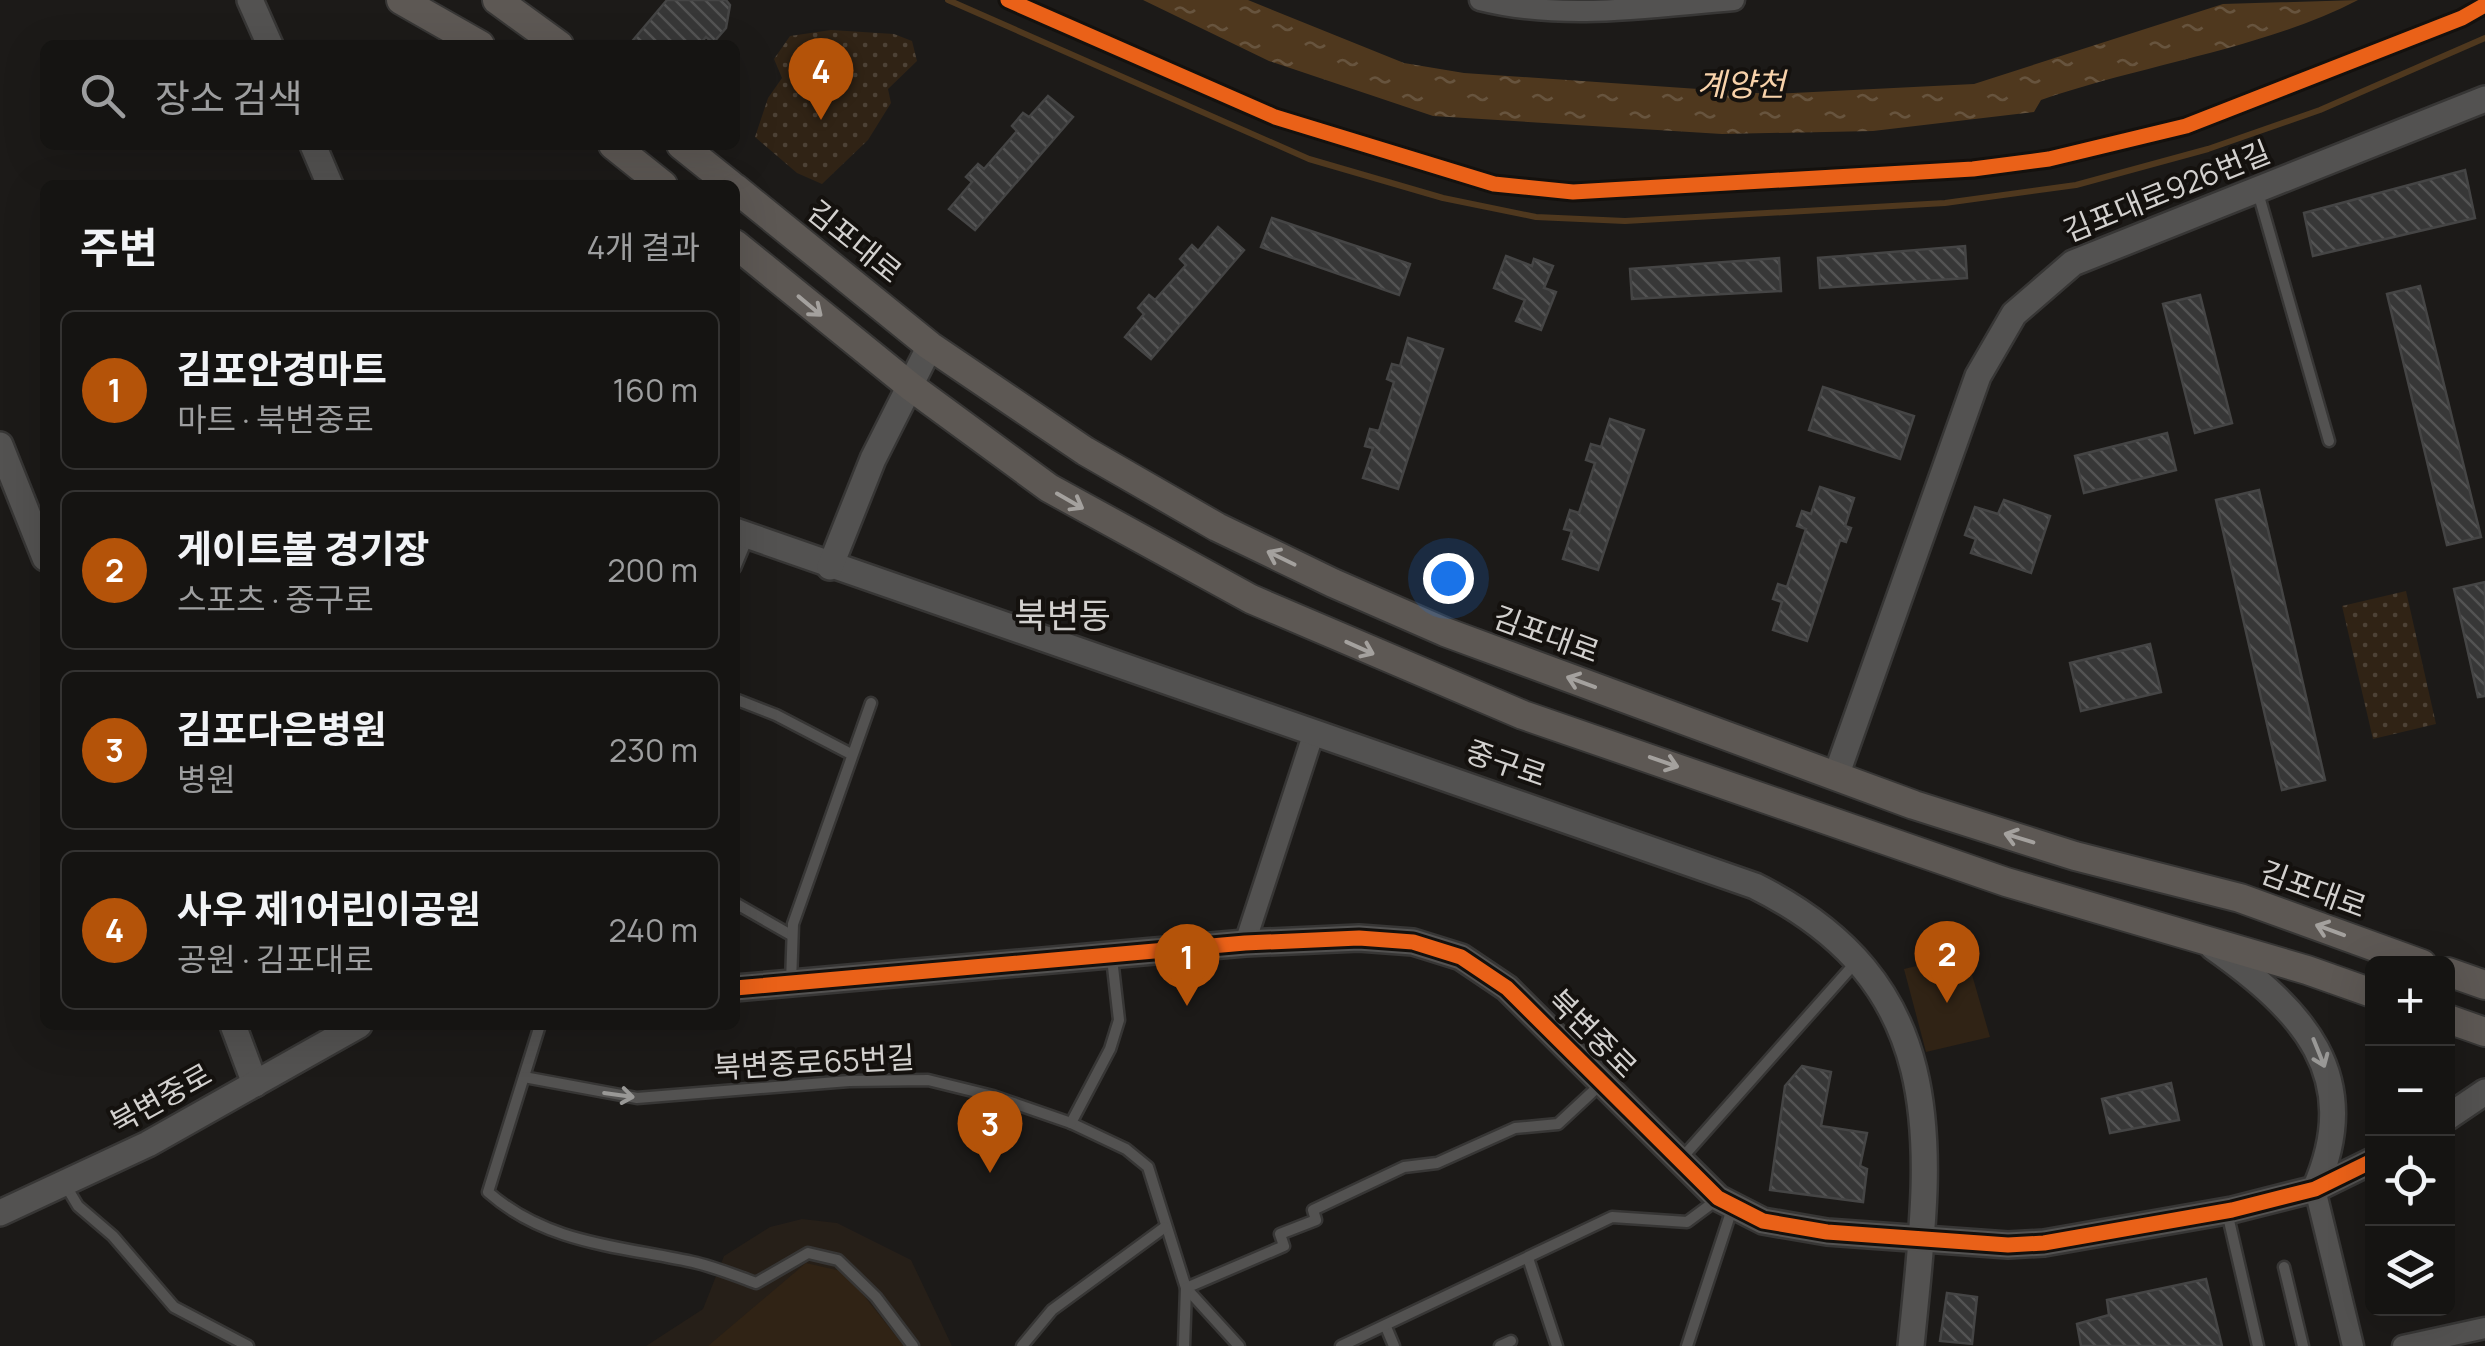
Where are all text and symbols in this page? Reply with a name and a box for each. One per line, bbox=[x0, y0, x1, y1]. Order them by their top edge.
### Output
pin: 4 bbox=[788, 38, 854, 120]
search box bbox=[40, 40, 740, 150]
water label: 계양천 bbox=[1697, 62, 1789, 106]
icon: search bbox=[75, 68, 130, 123]
text: 장소 검색 bbox=[155, 71, 302, 123]
street label: 김포대로926번길 bbox=[2057, 130, 2276, 251]
street label: 김포대로 bbox=[799, 190, 911, 292]
text: 주변 bbox=[80, 218, 157, 276]
text: 4개 결과 bbox=[586, 225, 700, 269]
one-way arrow bbox=[797, 295, 823, 317]
text: 김포안경마트 bbox=[177, 342, 387, 394]
text: 1 bbox=[107, 368, 122, 412]
text: 160 m bbox=[613, 368, 698, 412]
text: 마트 · 북변중로 bbox=[177, 397, 374, 441]
one-way arrow bbox=[1055, 491, 1084, 511]
text: 게이트볼 경기장 bbox=[177, 522, 429, 574]
one-way arrow bbox=[1267, 547, 1297, 566]
text: 2 bbox=[105, 548, 124, 592]
text: 200 m bbox=[607, 548, 698, 592]
your location bbox=[1423, 553, 1474, 604]
text: 스포츠 · 중구로 bbox=[177, 577, 374, 621]
district label: 북변동 bbox=[1015, 591, 1111, 639]
street label: 김포대로 bbox=[1488, 595, 1605, 672]
one-way arrow bbox=[1344, 639, 1374, 658]
one-way arrow bbox=[1566, 672, 1597, 690]
text: 김포다은병원 bbox=[177, 702, 387, 754]
text: 3 bbox=[105, 728, 124, 772]
text: 230 m bbox=[609, 728, 698, 772]
street label: 중구로 bbox=[1461, 730, 1552, 795]
one-way arrow bbox=[1647, 755, 1679, 773]
text: 병원 bbox=[177, 757, 236, 801]
one-way arrow bbox=[2004, 828, 2035, 846]
street label: 김포대로 bbox=[2255, 850, 2372, 927]
text: 사우 제1어린이공원 bbox=[177, 882, 481, 934]
text: 4 bbox=[105, 908, 124, 952]
text: 240 m bbox=[608, 908, 698, 952]
pin: 2 bbox=[1914, 920, 1980, 1003]
one-way arrow bbox=[2315, 920, 2347, 938]
pin: 1 bbox=[1154, 924, 1220, 1006]
text: 공원 · 김포대로 bbox=[177, 937, 374, 981]
map controls bbox=[2365, 956, 2455, 1316]
button: + bbox=[2365, 956, 2455, 1046]
street label: 북변중로 bbox=[1540, 979, 1647, 1086]
street label: 북변중로65번길 bbox=[712, 1036, 916, 1087]
one-way arrow bbox=[2311, 1037, 2329, 1068]
button: − bbox=[2365, 1046, 2455, 1136]
street label: 북변중로 bbox=[102, 1053, 218, 1142]
one-way arrow bbox=[603, 1087, 635, 1105]
pin: 3 bbox=[958, 1090, 1022, 1173]
button: locate bbox=[2365, 1136, 2455, 1226]
button: layers bbox=[2365, 1226, 2455, 1316]

